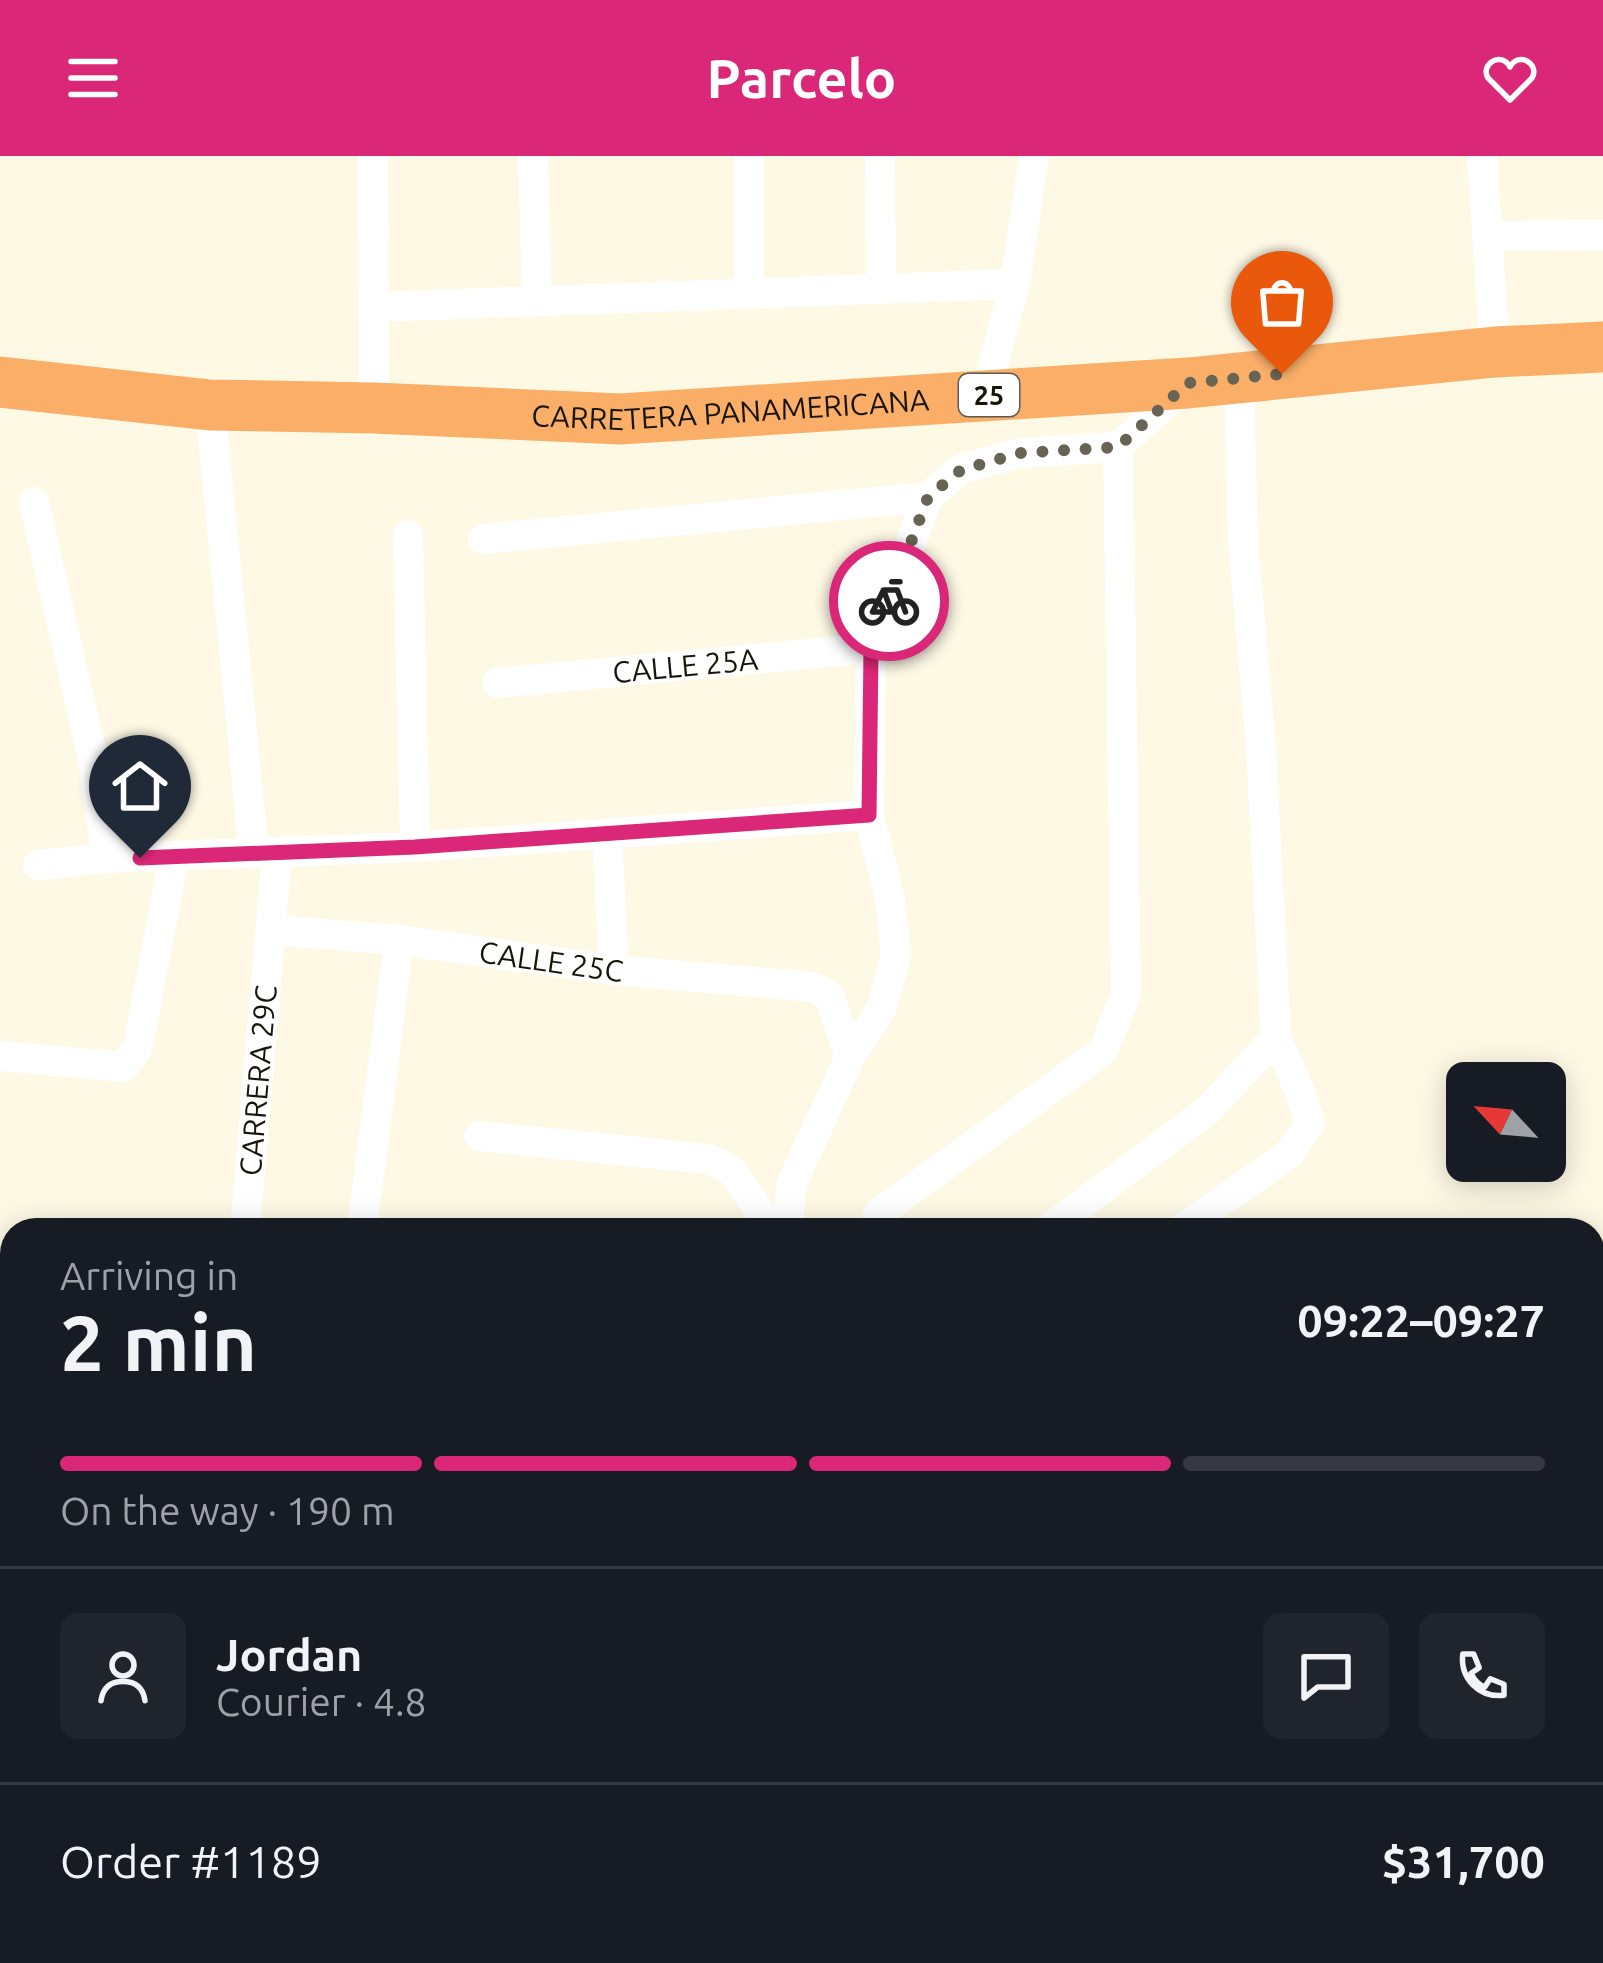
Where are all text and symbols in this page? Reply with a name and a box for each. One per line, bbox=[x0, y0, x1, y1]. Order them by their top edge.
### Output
icon: menu bbox=[60, 45, 126, 111]
icon: heart bbox=[1477, 45, 1543, 111]
text: Parcelo bbox=[707, 48, 896, 108]
pin bbox=[1231, 251, 1333, 374]
icon: bag bbox=[1249, 269, 1315, 335]
road number: 25 bbox=[959, 374, 1019, 416]
street label: CARRETERA PANAMERICANA bbox=[531, 382, 931, 436]
courier bbox=[829, 541, 949, 661]
icon: bike bbox=[856, 568, 922, 634]
street label: CALLE 25A bbox=[611, 642, 760, 689]
pin bbox=[89, 735, 191, 858]
icon: home bbox=[107, 753, 173, 819]
street label: CALLE 25C bbox=[477, 934, 625, 988]
street label: CARRERA 29C bbox=[233, 984, 283, 1177]
north arrow bbox=[1446, 1062, 1566, 1182]
map controls bbox=[1446, 1062, 1566, 1182]
text: Arriving in bbox=[60, 1254, 238, 1297]
text: 09:22–09:27 bbox=[1297, 1295, 1545, 1346]
text: 2 min bbox=[60, 1298, 257, 1386]
text: On the way · 190 m bbox=[60, 1489, 395, 1532]
button: person bbox=[60, 1613, 186, 1739]
button: chat bbox=[1263, 1613, 1389, 1739]
button: phone bbox=[1419, 1613, 1545, 1739]
text: Jordan bbox=[216, 1629, 362, 1680]
text: Courier · 4.8 bbox=[216, 1680, 427, 1723]
text: Order #1189 bbox=[60, 1836, 322, 1887]
text: $31,700 bbox=[1382, 1836, 1545, 1887]

